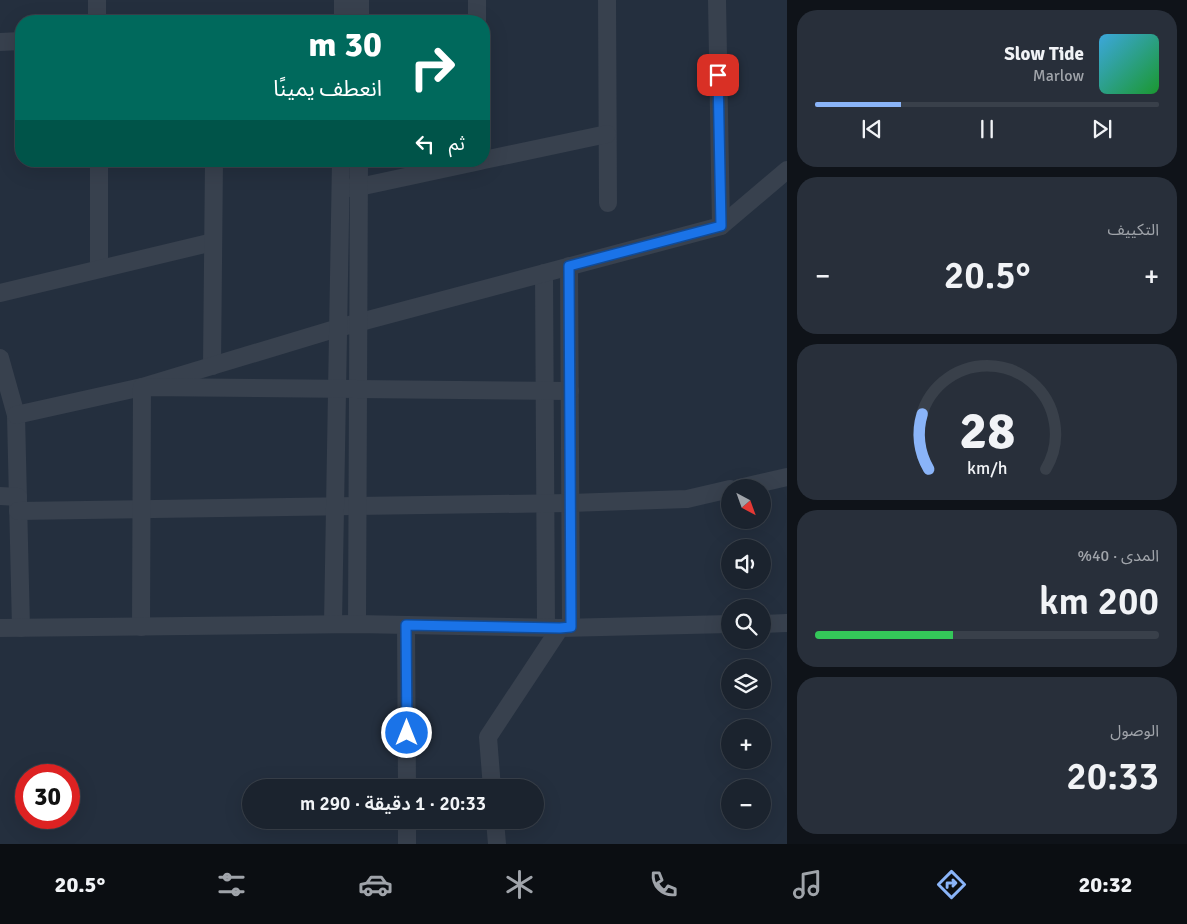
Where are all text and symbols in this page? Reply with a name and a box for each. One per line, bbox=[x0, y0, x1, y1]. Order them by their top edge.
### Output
text: 30 m bbox=[308, 23, 382, 66]
icon: right bbox=[400, 35, 465, 100]
text: Slow Tide bbox=[1004, 42, 1084, 66]
pin bbox=[697, 54, 739, 96]
icon: arrive bbox=[704, 61, 732, 89]
text: Marlow bbox=[1033, 66, 1084, 86]
text: انعطف يمينًا bbox=[273, 75, 382, 102]
icon: previous bbox=[858, 115, 886, 143]
icon: pause bbox=[973, 115, 1001, 143]
icon: next bbox=[1088, 115, 1116, 143]
icon: left bbox=[411, 130, 439, 158]
text: ثم bbox=[449, 132, 465, 156]
text: التكييف bbox=[1107, 220, 1159, 240]
text: 20.5° bbox=[944, 252, 1030, 299]
text: − bbox=[815, 259, 830, 293]
text: + bbox=[1144, 259, 1159, 293]
text: 28 bbox=[959, 399, 1015, 463]
text: km/h bbox=[967, 457, 1007, 479]
north arrow bbox=[721, 479, 771, 529]
map controls bbox=[721, 479, 771, 829]
button: sound bbox=[721, 539, 771, 589]
text: المدى · 40% bbox=[1077, 546, 1159, 566]
text: 200 km bbox=[1039, 578, 1159, 625]
button: search bbox=[721, 599, 771, 649]
button: layers bbox=[721, 659, 771, 709]
position arrow bbox=[380, 706, 432, 758]
button: + bbox=[721, 719, 771, 769]
text: الوصول bbox=[1110, 721, 1159, 741]
text: 20:33 bbox=[1066, 753, 1159, 800]
speed limit sign: 30 bbox=[15, 764, 80, 829]
button: − bbox=[721, 779, 771, 829]
text: 20:33 · 1 دقيقة · 290 m bbox=[300, 792, 486, 816]
icon: filters bbox=[214, 867, 249, 902]
icon: car bbox=[358, 867, 393, 902]
icon: climate bbox=[502, 867, 537, 902]
icon: phone bbox=[646, 867, 681, 902]
icon: music bbox=[790, 867, 825, 902]
icon: directions bbox=[934, 867, 969, 902]
text: 20.5° bbox=[55, 871, 105, 898]
text: 20:32 bbox=[1078, 871, 1132, 898]

